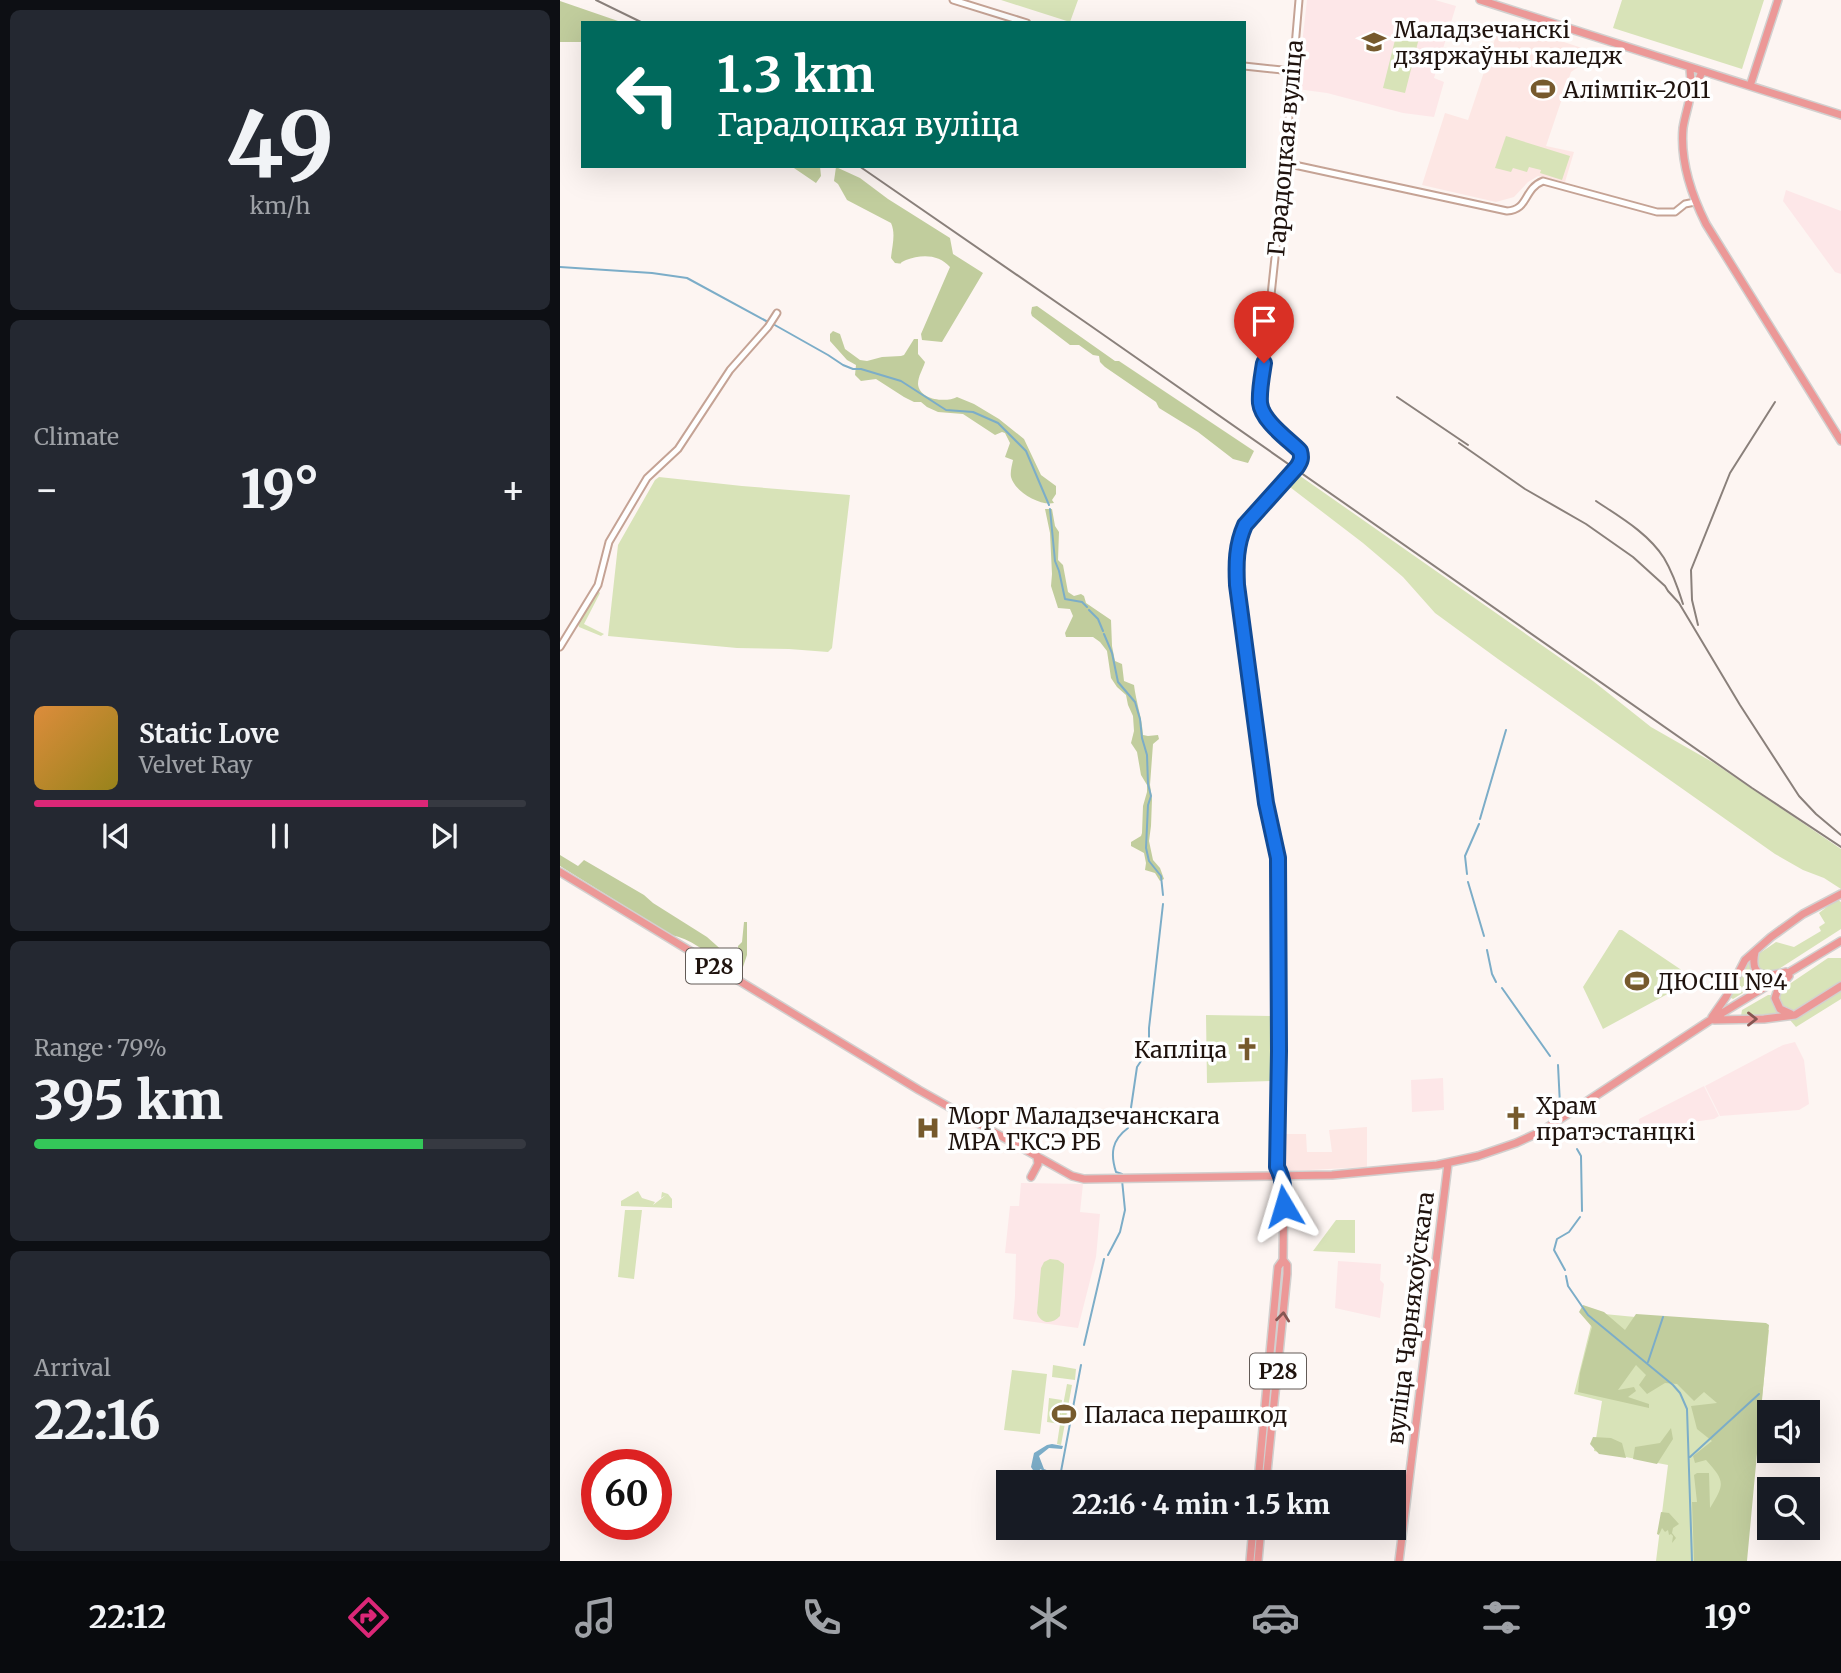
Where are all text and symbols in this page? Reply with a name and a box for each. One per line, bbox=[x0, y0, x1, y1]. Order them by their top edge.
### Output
place label: Маладзечанскі дзяржаўны каледж bbox=[1393, 15, 1623, 70]
school or university icon: Маладзечанскі дзяржаўны каледж bbox=[1360, 28, 1388, 56]
street label: Гарадоцкая вуліца bbox=[1261, 39, 1309, 257]
text: 1.3 km bbox=[717, 44, 875, 105]
icon: left bbox=[602, 49, 693, 140]
sports icon: Алімпік-2011 bbox=[1529, 75, 1557, 103]
place label: Алімпік-2011 bbox=[1562, 75, 1710, 104]
text: 49 bbox=[226, 88, 334, 203]
text: Гарадоцкая вуліца bbox=[717, 105, 1019, 145]
text: km/h bbox=[250, 191, 310, 220]
pin bbox=[1234, 291, 1294, 363]
icon: arrive bbox=[1245, 302, 1283, 340]
text: Climate bbox=[34, 422, 119, 451]
text: 19° bbox=[241, 457, 319, 522]
text: − bbox=[34, 466, 59, 513]
text: + bbox=[501, 466, 526, 513]
text: Static Love bbox=[139, 717, 279, 750]
text: Velvet Ray bbox=[139, 750, 252, 779]
icon: previous bbox=[97, 817, 135, 855]
icon: pause bbox=[261, 817, 299, 855]
icon: next bbox=[425, 817, 463, 855]
road number: Р28 bbox=[686, 948, 742, 984]
sports icon: ДЮСШ №4 bbox=[1623, 967, 1651, 995]
place label: ДЮСШ №4 bbox=[1657, 967, 1787, 996]
one-way arrow bbox=[1748, 1011, 1758, 1027]
text: Range · 79% bbox=[34, 1033, 167, 1062]
place label: Капліца bbox=[1134, 1035, 1227, 1064]
church icon: Капліца bbox=[1233, 1035, 1261, 1063]
text: 395 km bbox=[34, 1068, 223, 1133]
place label: Храм пратэстанцкі bbox=[1536, 1091, 1695, 1146]
place label: Морг Маладзечанскага МРА ГКСЭ РБ bbox=[948, 1101, 1220, 1156]
church icon: Храм пратэстанцкі bbox=[1502, 1104, 1530, 1132]
hospital icon: Морг Маладзечанскага МРА ГКСЭ РБ bbox=[914, 1114, 942, 1142]
position arrow bbox=[1247, 1169, 1321, 1243]
street label: вуліца Чарняхоўскага bbox=[1380, 1190, 1440, 1446]
one-way arrow bbox=[1276, 1311, 1291, 1323]
text: Arrival bbox=[34, 1353, 111, 1382]
road number: Р28 bbox=[1250, 1354, 1306, 1388]
text: 22:16 bbox=[34, 1388, 161, 1453]
sports icon: Паласа перашкод bbox=[1050, 1400, 1078, 1428]
place label: Паласа перашкод bbox=[1084, 1400, 1288, 1429]
map controls bbox=[1757, 1400, 1820, 1540]
button: sound bbox=[1757, 1400, 1820, 1463]
speed limit sign: 60 bbox=[581, 1449, 672, 1540]
button: search bbox=[1757, 1477, 1820, 1540]
text: 22:16 · 4 min · 1.5 km bbox=[1072, 1488, 1330, 1521]
icon: directions bbox=[344, 1593, 393, 1642]
icon: music bbox=[571, 1593, 620, 1642]
icon: phone bbox=[797, 1593, 846, 1642]
icon: climate bbox=[1024, 1593, 1073, 1642]
icon: car bbox=[1251, 1593, 1300, 1642]
icon: filters bbox=[1477, 1593, 1526, 1642]
text: 22:12 bbox=[89, 1597, 166, 1637]
text: 19° bbox=[1704, 1597, 1752, 1637]

